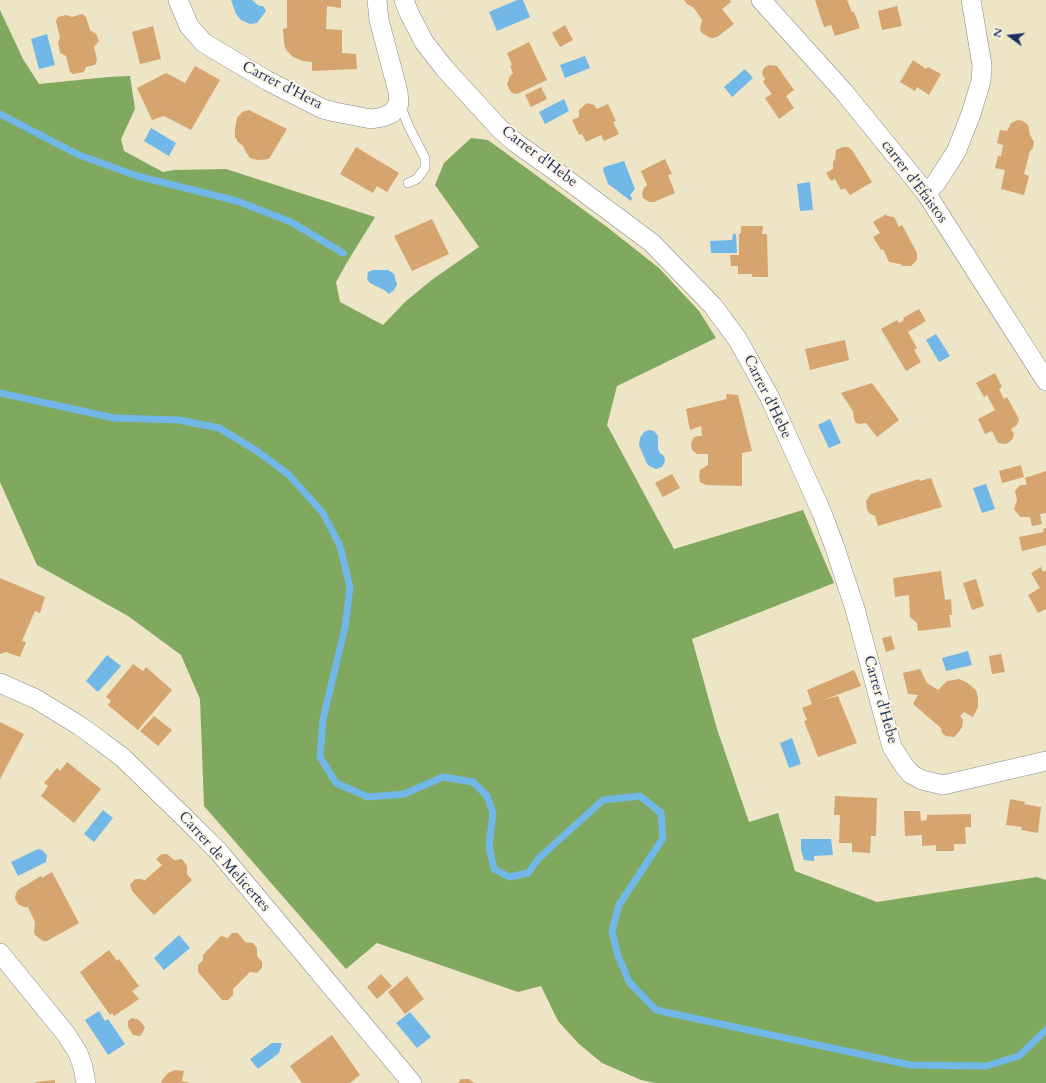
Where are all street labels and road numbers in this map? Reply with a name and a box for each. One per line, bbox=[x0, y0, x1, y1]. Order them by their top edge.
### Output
street label: Carrer d'Hera bbox=[239, 58, 325, 114]
street label: Carrer d'Hebe bbox=[497, 122, 581, 192]
street label: carrer d'Efaistos bbox=[877, 137, 951, 227]
street label: Carrer d'Hebe bbox=[739, 352, 795, 442]
street label: Carrer d'Hebe bbox=[859, 654, 901, 746]
street label: Carrer de Melicertes bbox=[174, 808, 274, 916]

